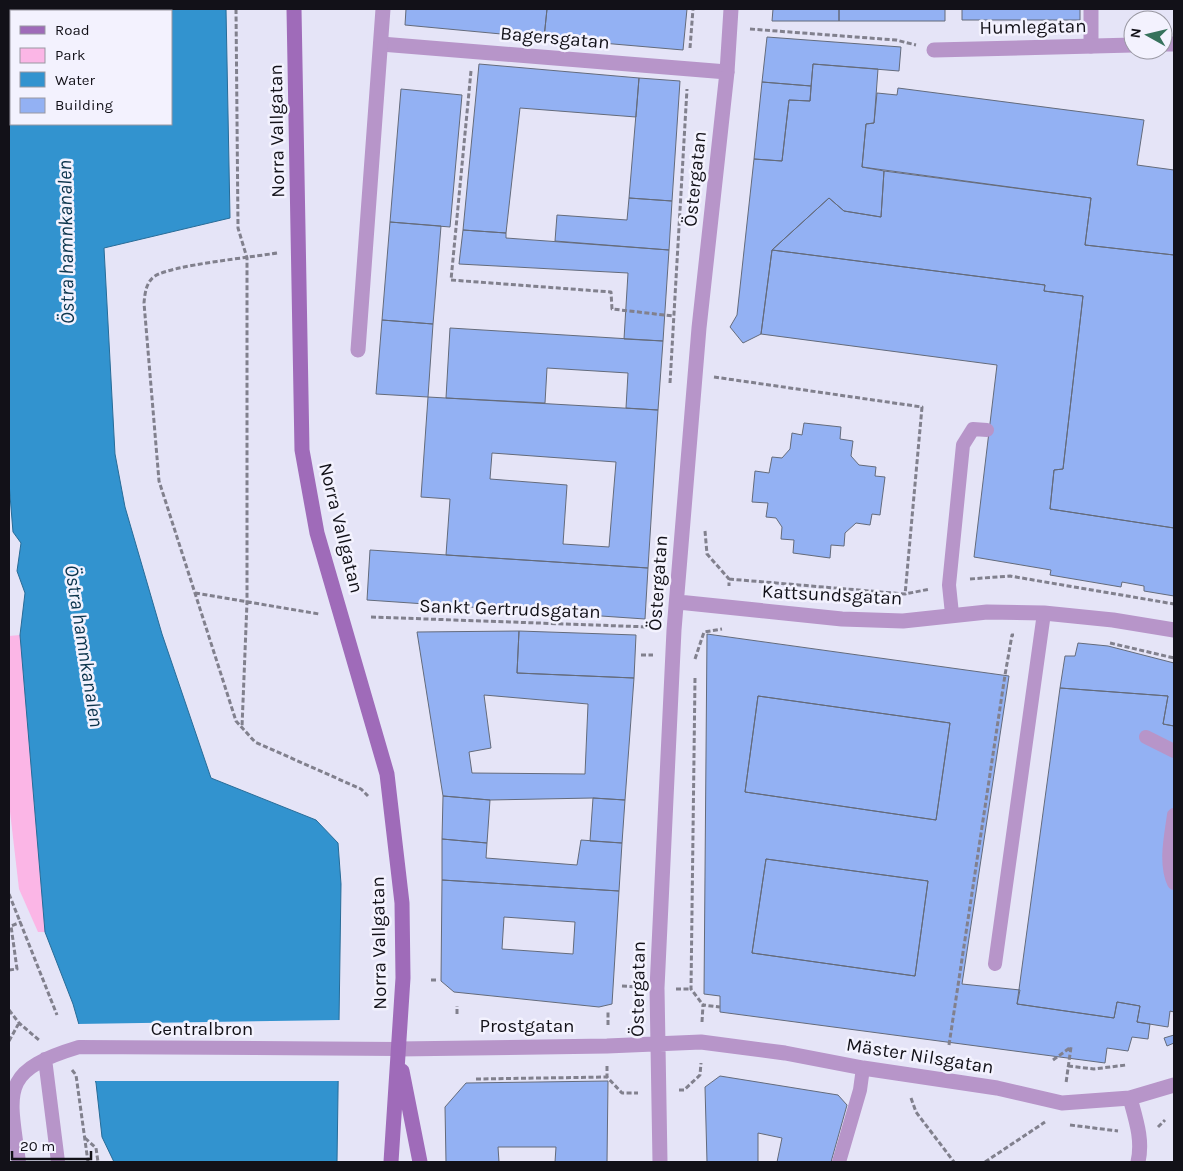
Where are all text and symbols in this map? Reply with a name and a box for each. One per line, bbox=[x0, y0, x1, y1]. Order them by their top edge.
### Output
legend bbox=[10, 10, 172, 125]
north arrow bbox=[1123, 10, 1173, 60]
street label: Humlegatan bbox=[979, 15, 1087, 39]
text: Road bbox=[55, 21, 90, 39]
street label: Bagersgatan bbox=[499, 22, 611, 54]
text: N bbox=[1127, 27, 1145, 39]
text: Park bbox=[55, 46, 85, 64]
street label: Norra Vallgatan bbox=[265, 64, 289, 198]
text: Water bbox=[55, 71, 96, 89]
text: Building bbox=[55, 96, 113, 114]
street label: Östergatan bbox=[679, 130, 711, 228]
water label: Östra hamnkanalen bbox=[53, 160, 79, 324]
street label: Norra Vallgatan bbox=[314, 461, 368, 595]
street label: Östergatan bbox=[644, 534, 672, 632]
water label: Östra hamnkanalen bbox=[60, 563, 108, 729]
street label: Kattsundsgatan bbox=[761, 580, 903, 610]
street label: Sankt Gertrudsgatan bbox=[419, 595, 601, 623]
street label: Norra Vallgatan bbox=[367, 876, 391, 1010]
street label: Östergatan bbox=[626, 941, 650, 1037]
street label: Prostgatan bbox=[479, 1015, 575, 1037]
street label: Centralbron bbox=[151, 1018, 253, 1040]
street label: Mäster Nilsgatan bbox=[845, 1033, 995, 1079]
scale bar bbox=[12, 1128, 91, 1160]
text: 20 m bbox=[20, 1137, 55, 1155]

